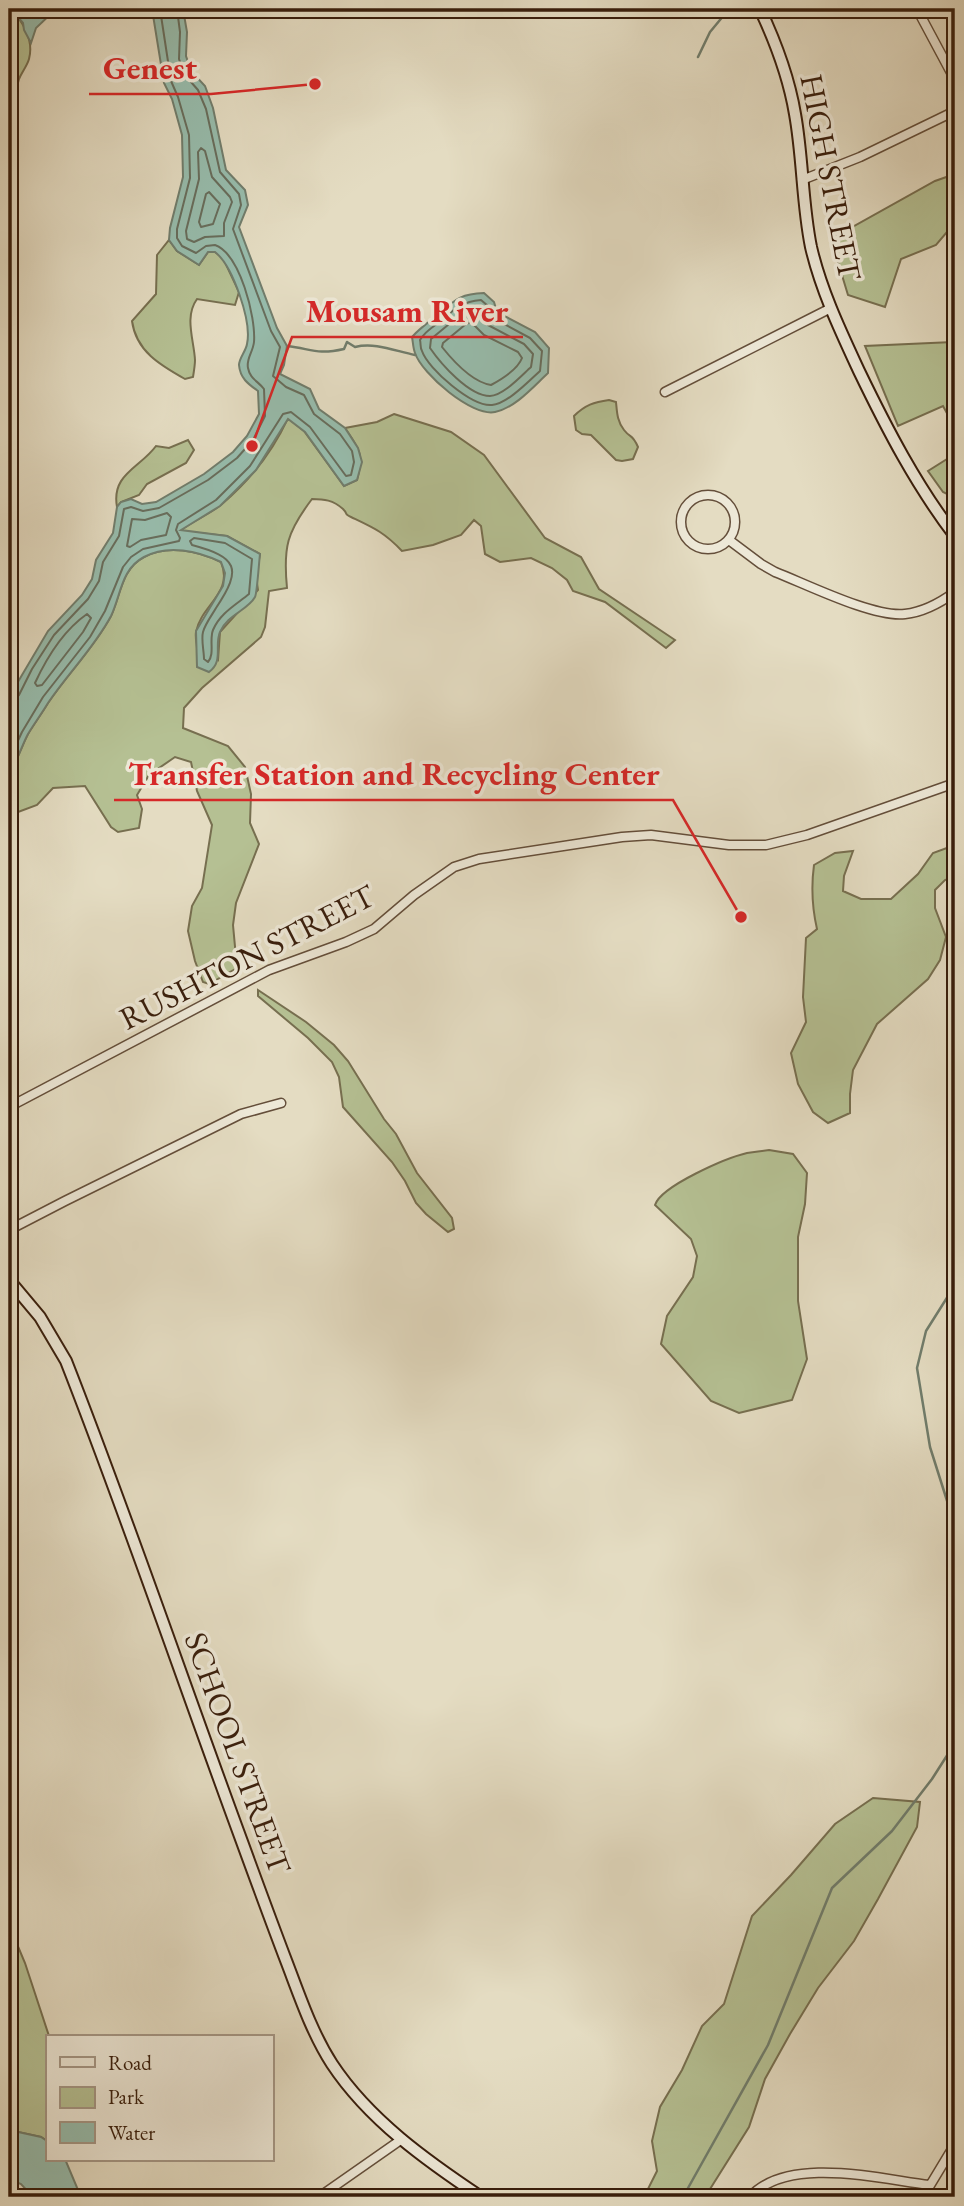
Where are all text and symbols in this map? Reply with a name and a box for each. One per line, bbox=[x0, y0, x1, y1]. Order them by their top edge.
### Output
callout: Genest bbox=[89, 40, 211, 94]
text: Genest bbox=[103, 46, 198, 89]
street label: HIGH STREET bbox=[790, 70, 872, 284]
callout: Mousam River bbox=[292, 283, 523, 337]
text: Mousam River bbox=[306, 289, 509, 332]
callout: Transfer Station and Recycling Center bbox=[114, 746, 673, 800]
text: Transfer Station and Recycling Center bbox=[128, 752, 660, 795]
street label: RUSHTON STREET bbox=[112, 874, 382, 1039]
street label: SCHOOL STREET bbox=[175, 1626, 301, 1880]
legend bbox=[46, 2035, 273, 2160]
text: Road bbox=[108, 2049, 152, 2076]
text: Park bbox=[108, 2083, 145, 2110]
text: Water bbox=[108, 2119, 155, 2146]

